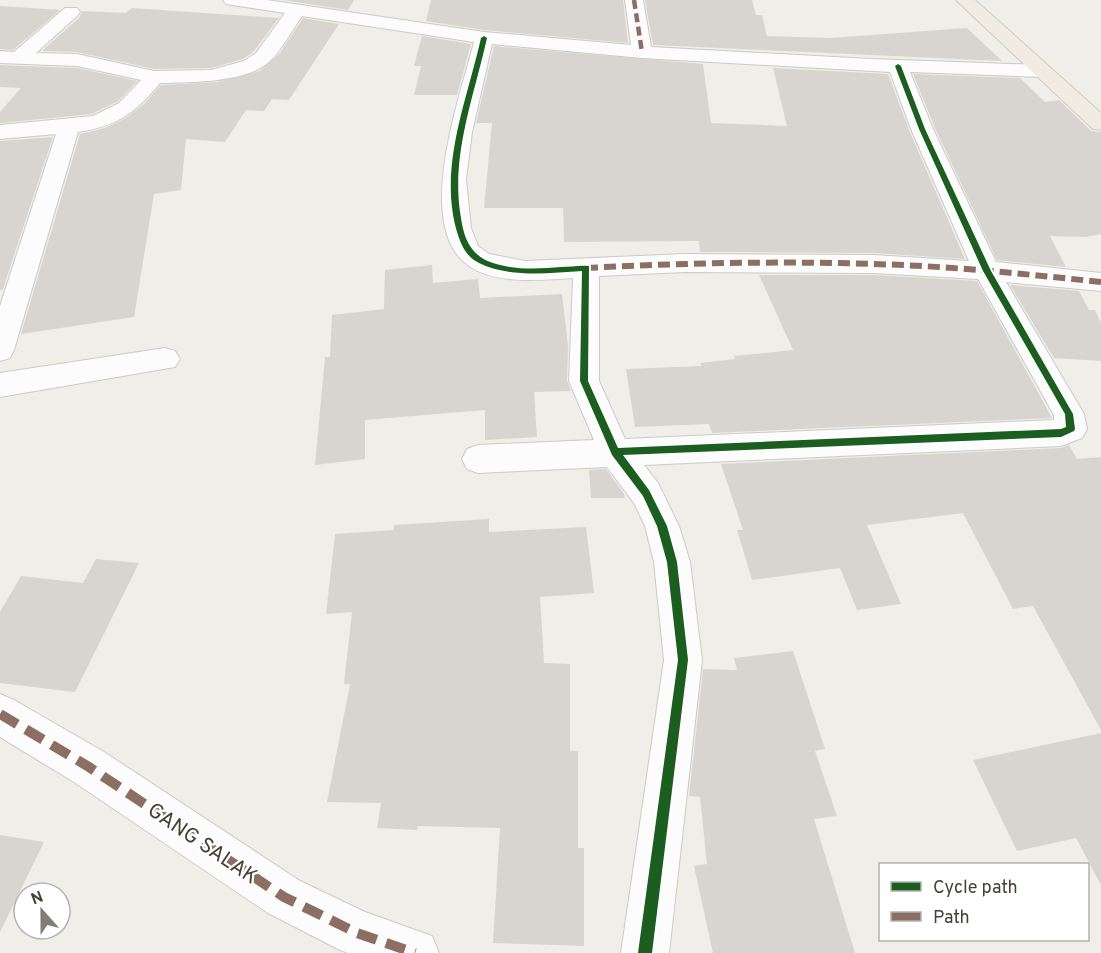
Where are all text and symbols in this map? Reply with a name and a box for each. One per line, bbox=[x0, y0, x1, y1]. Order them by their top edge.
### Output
street label: GANG SALAK bbox=[142, 797, 263, 891]
legend bbox=[879, 863, 1089, 941]
text: Cycle path bbox=[933, 877, 1018, 900]
north arrow bbox=[12, 881, 72, 941]
text: N bbox=[28, 887, 46, 910]
text: Path bbox=[933, 907, 970, 930]

